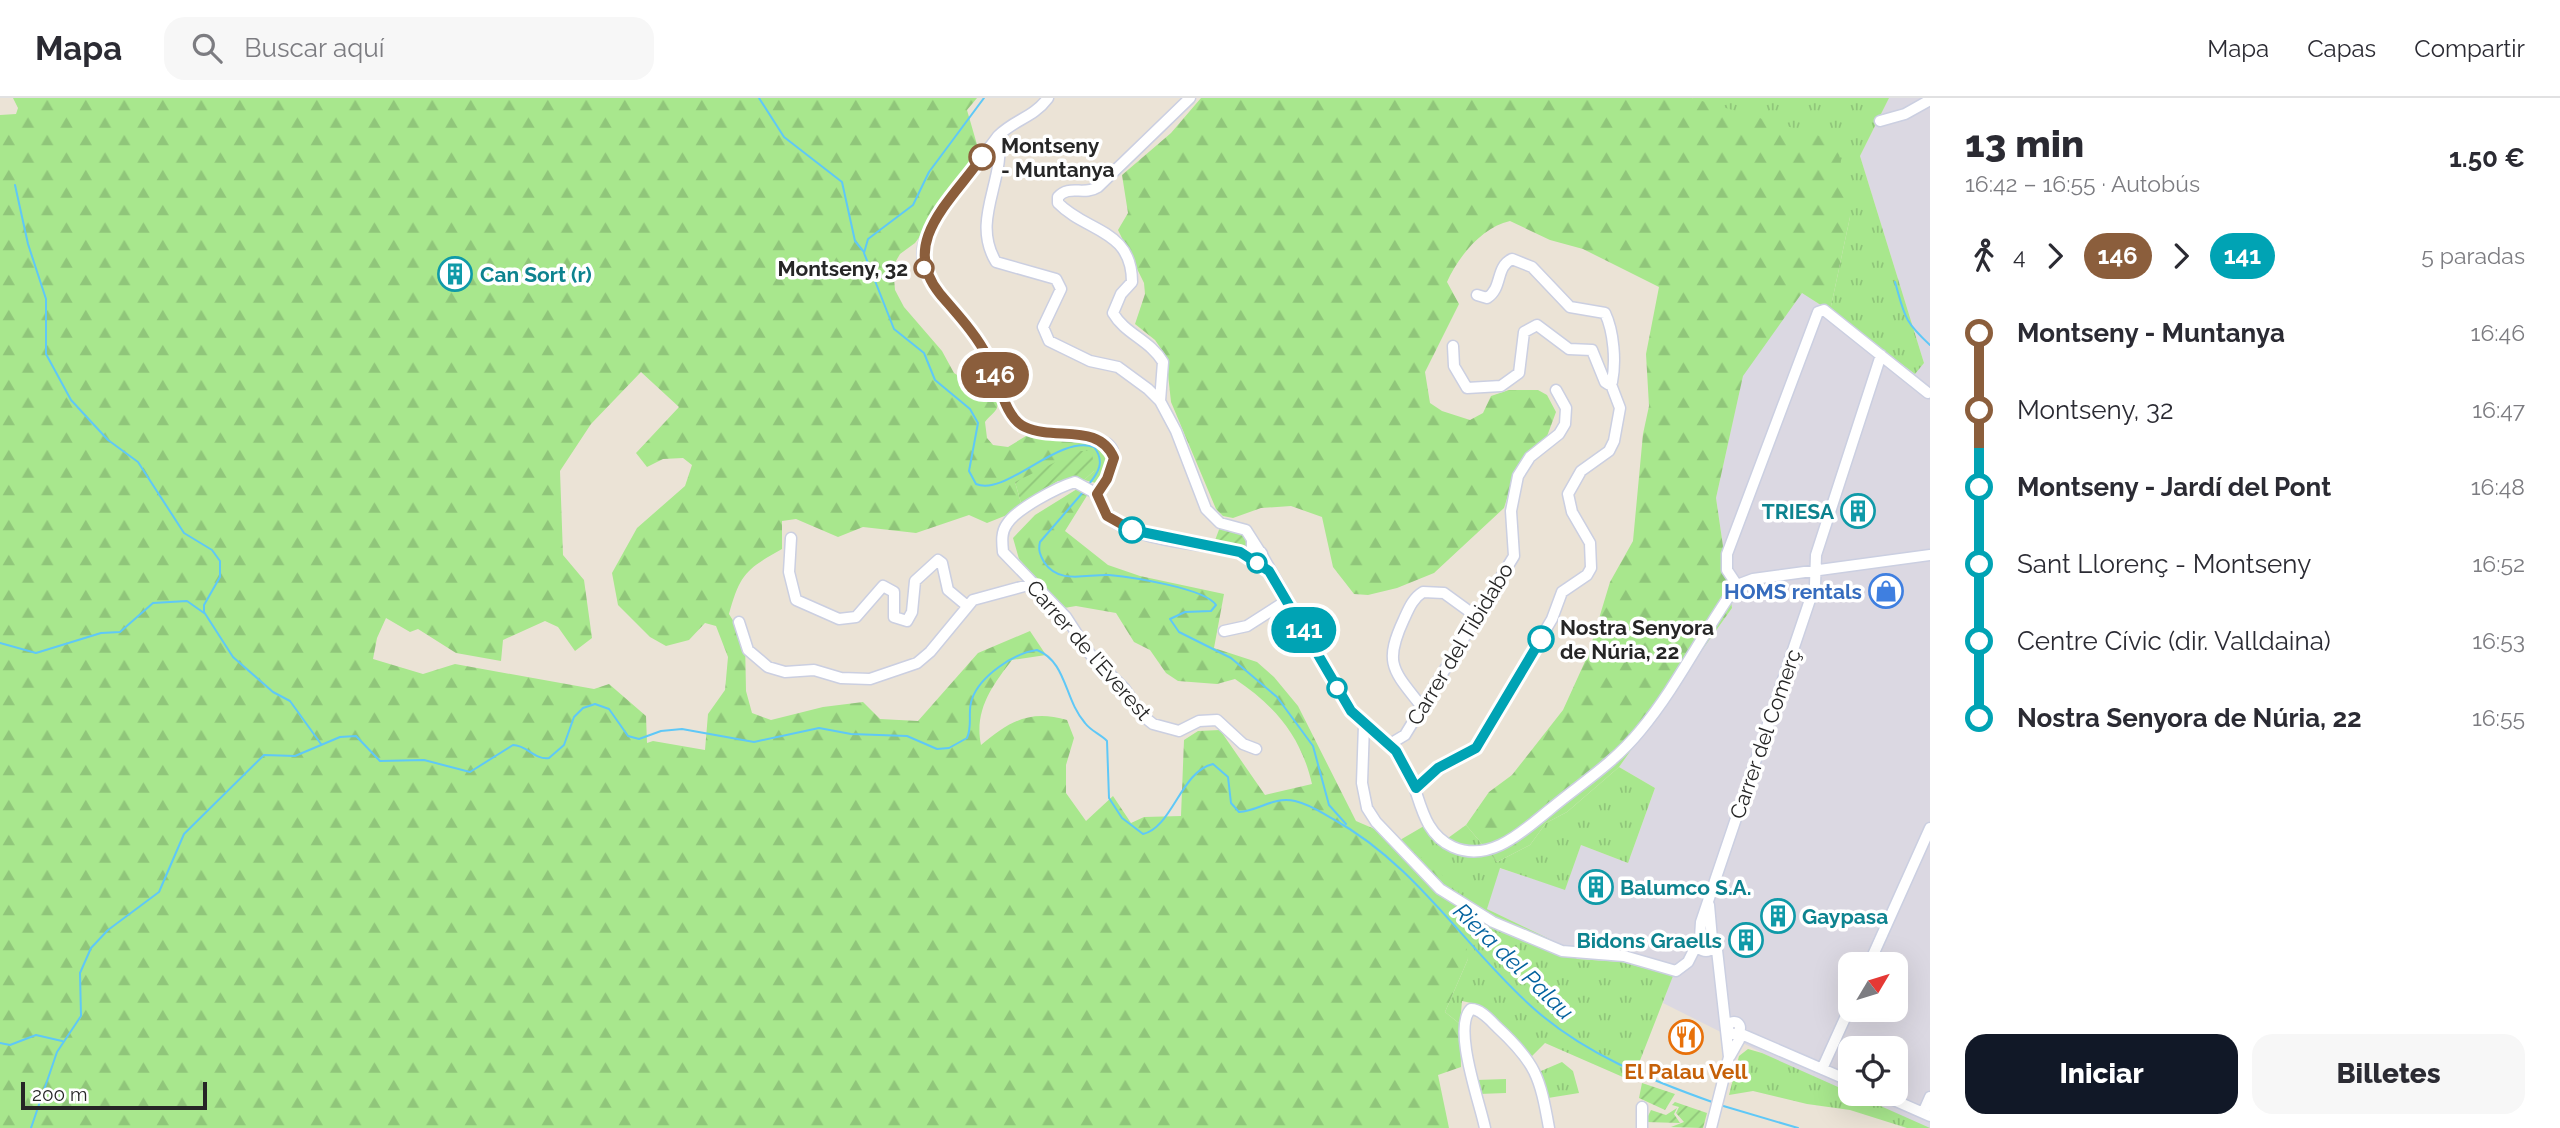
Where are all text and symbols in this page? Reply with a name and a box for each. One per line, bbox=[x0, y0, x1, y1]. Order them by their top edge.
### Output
search box bbox=[164, 17, 654, 80]
text: Mapa bbox=[35, 29, 122, 68]
icon: search bbox=[188, 29, 226, 67]
text: Buscar aquí bbox=[244, 33, 384, 63]
text: Mapa bbox=[2207, 34, 2269, 63]
text: Capas bbox=[2307, 34, 2376, 63]
text: Compartir bbox=[2414, 34, 2525, 63]
text: 13 min bbox=[1965, 121, 2084, 166]
place label: Montseny - Muntanya bbox=[1001, 133, 1115, 182]
text: 1.50 € bbox=[2449, 143, 2525, 173]
marker: Montseny - Muntanya bbox=[969, 144, 995, 170]
text: 16:42 – 16:55 · Autobús bbox=[1965, 170, 2200, 197]
icon: walk bbox=[1965, 237, 2003, 275]
icon: forward bbox=[2036, 237, 2074, 275]
icon: forward bbox=[2162, 237, 2200, 275]
text: 146 bbox=[2098, 241, 2138, 270]
text: 141 bbox=[2224, 241, 2261, 270]
text: 4 bbox=[2013, 242, 2026, 269]
text: 5 paradas bbox=[2421, 242, 2525, 269]
building icon: Can Sort (r) bbox=[436, 255, 474, 293]
place label: Montseny, 32 bbox=[777, 256, 908, 281]
marker: Montseny, 32 bbox=[914, 258, 934, 278]
place label: Can Sort (r) bbox=[480, 262, 592, 287]
text: Montseny - Muntanya bbox=[2017, 318, 2285, 348]
text: 16:46 bbox=[2471, 319, 2525, 346]
line badge: 146 bbox=[955, 352, 1035, 398]
text: 146 bbox=[975, 360, 1015, 389]
text: Montseny, 32 bbox=[2017, 395, 2174, 425]
text: 16:47 bbox=[2472, 396, 2525, 423]
text: Montseny - Jardí del Pont bbox=[2017, 472, 2331, 502]
text: 16:48 bbox=[2471, 473, 2525, 500]
building icon: TRIESA bbox=[1839, 492, 1877, 530]
place label: TRIESA bbox=[1762, 499, 1835, 524]
unlabelled marker bbox=[1119, 517, 1145, 543]
text: Sant Llorenç - Montseny bbox=[2017, 549, 2311, 579]
text: 16:52 bbox=[2472, 550, 2525, 577]
unlabelled marker bbox=[1247, 553, 1267, 573]
street label: Carrer del Tibidabo bbox=[1402, 558, 1518, 730]
shop icon: HOMS rentals bbox=[1867, 572, 1905, 610]
street label: Carrer de l'Everest bbox=[1021, 575, 1157, 725]
place label: HOMS rentals bbox=[1724, 579, 1862, 604]
line badge: 141 bbox=[1264, 607, 1344, 653]
text: 141 bbox=[1285, 615, 1323, 644]
place label: Nostra Senyora de Núria, 22 bbox=[1560, 615, 1714, 664]
marker: Nostra Senyora de Núria, 22 bbox=[1528, 626, 1554, 652]
text: Centre Cívic (dir. Valldaina) bbox=[2017, 626, 2331, 656]
text: 16:53 bbox=[2472, 627, 2525, 654]
street label: Carrer del Comerç bbox=[1724, 646, 1806, 822]
unlabelled marker bbox=[1327, 678, 1347, 698]
text: Nostra Senyora de Núria, 22 bbox=[2017, 703, 2362, 733]
text: 16:55 bbox=[2472, 704, 2525, 731]
building icon: Balumco S.A. bbox=[1577, 868, 1615, 906]
place label: Balumco S.A. bbox=[1620, 875, 1751, 900]
water label: Riera del Palau bbox=[1448, 897, 1580, 1025]
building icon: Gaypasa bbox=[1759, 897, 1797, 935]
place label: Gaypasa bbox=[1802, 904, 1888, 929]
building icon: Bidons Graells bbox=[1727, 921, 1765, 959]
place label: Bidons Graells bbox=[1576, 928, 1722, 953]
north arrow bbox=[1838, 952, 1908, 1022]
map controls bbox=[1838, 952, 1908, 1106]
restaurant icon: El Palau Vell bbox=[1667, 1018, 1705, 1056]
button: Iniciar bbox=[1965, 1034, 2238, 1114]
button: Billetes bbox=[2252, 1034, 2525, 1114]
button: locate bbox=[1838, 1036, 1908, 1106]
place label: El Palau Vell bbox=[1624, 1059, 1748, 1084]
scale bar bbox=[21, 1079, 206, 1111]
text: 200 m bbox=[32, 1083, 87, 1105]

